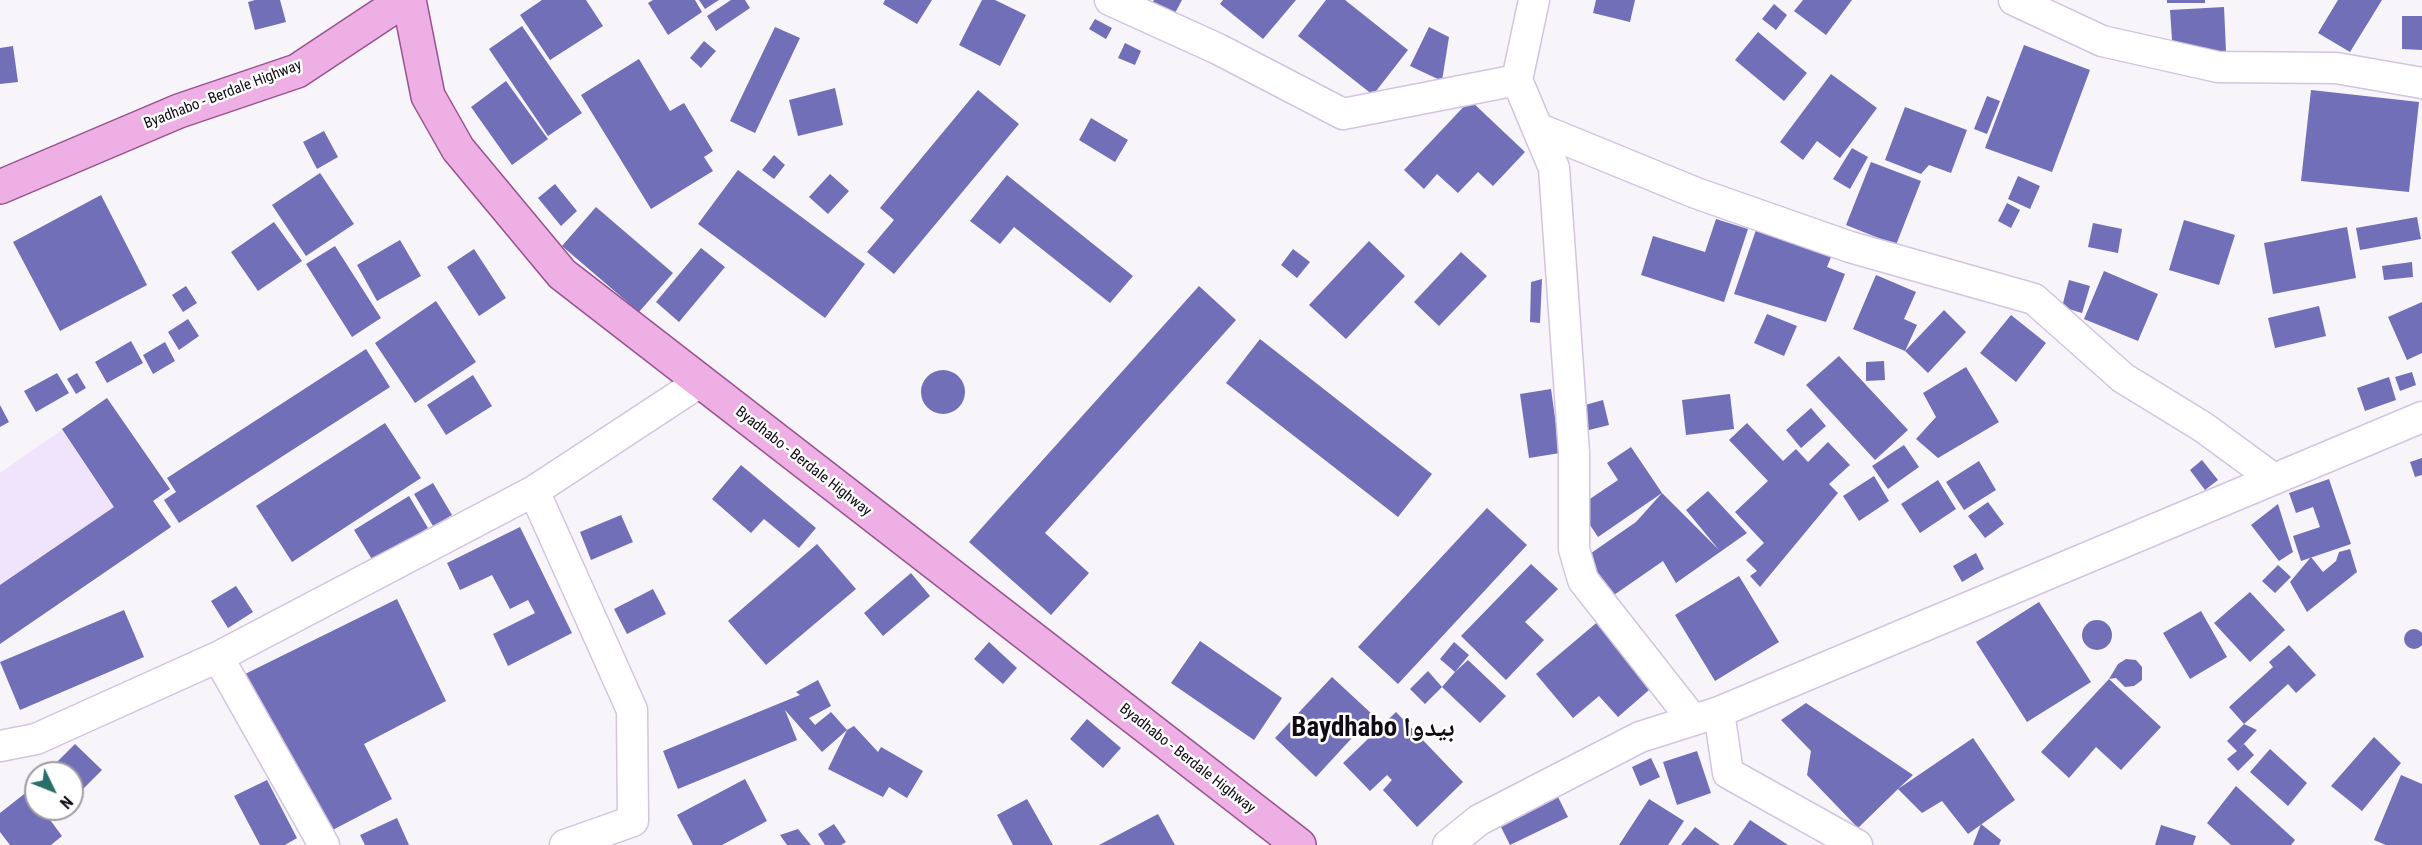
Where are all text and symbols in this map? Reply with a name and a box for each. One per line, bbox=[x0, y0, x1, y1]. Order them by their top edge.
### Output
street label: Byadhabo - Berdale Highway bbox=[142, 57, 304, 133]
street label: Byadhabo - Berdale Highway bbox=[731, 403, 875, 521]
street label: Byadhabo - Berdale Highway bbox=[1115, 700, 1259, 818]
district label: Baydhabo بيدوا bbox=[1291, 713, 1455, 745]
north arrow bbox=[24, 761, 84, 821]
text: N bbox=[56, 792, 76, 812]

